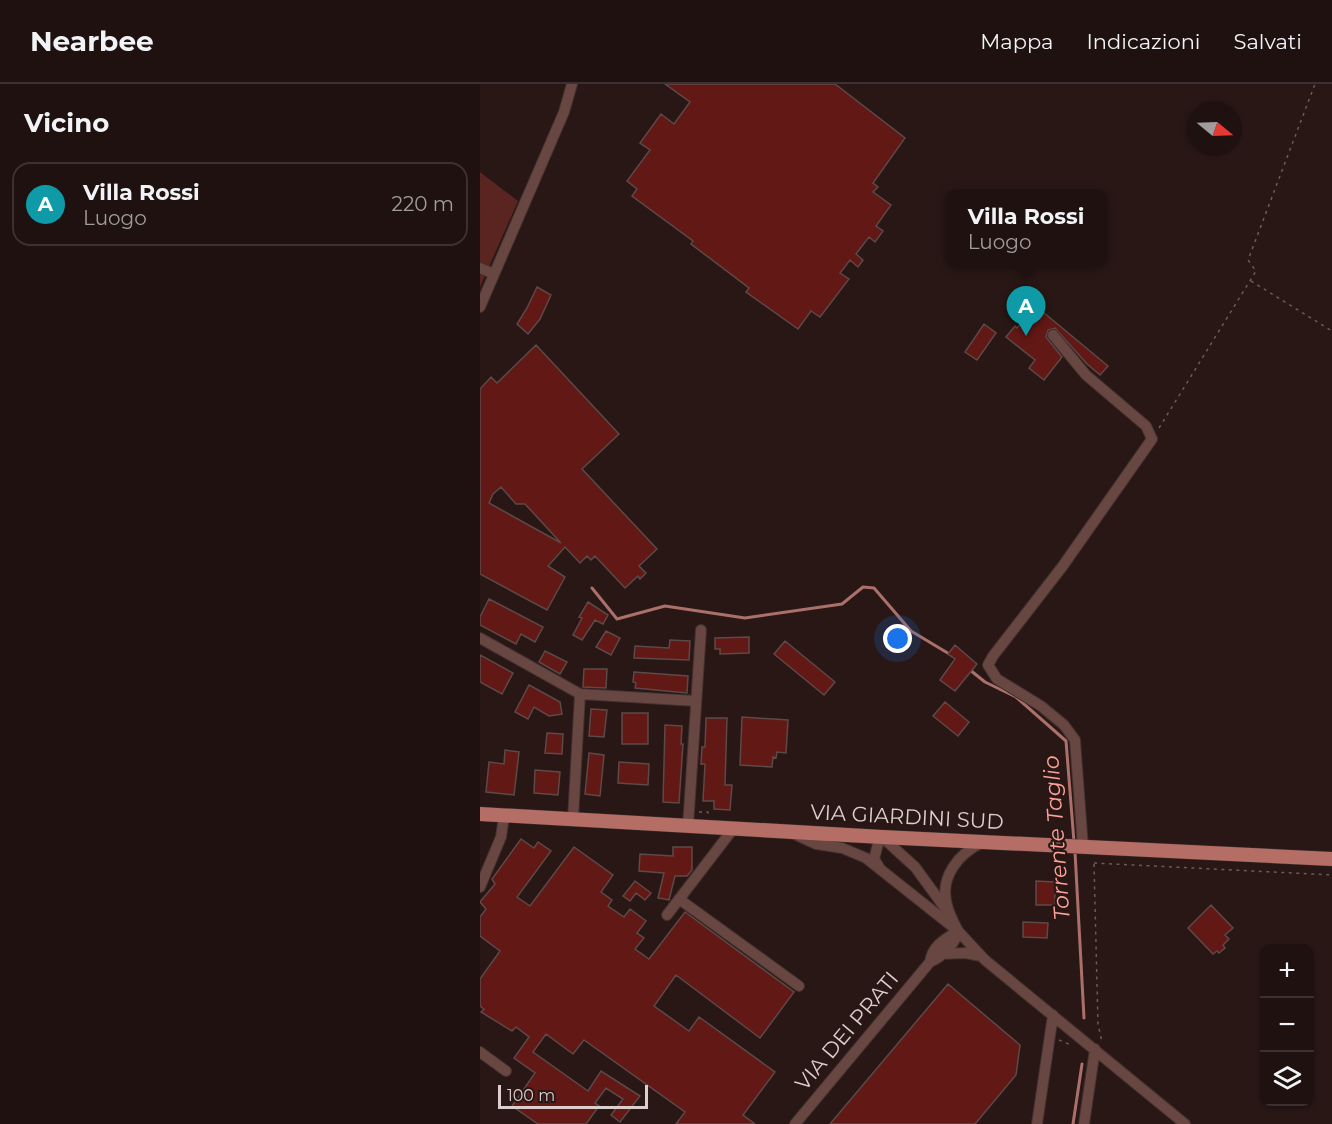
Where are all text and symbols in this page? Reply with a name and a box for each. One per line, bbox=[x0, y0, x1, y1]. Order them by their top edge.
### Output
text: Nearbee bbox=[30, 24, 154, 58]
text: Mappa bbox=[980, 29, 1053, 54]
text: Indicazioni bbox=[1086, 29, 1201, 54]
text: Salvati bbox=[1234, 29, 1302, 54]
north arrow bbox=[1188, 102, 1242, 156]
text: Vicino bbox=[24, 107, 109, 139]
text: Villa Rossi bbox=[83, 179, 200, 206]
popup bbox=[945, 189, 1107, 267]
text: A bbox=[38, 192, 53, 216]
text: 220 m bbox=[392, 192, 454, 216]
text: Villa Rossi bbox=[968, 203, 1084, 230]
text: Luogo bbox=[83, 206, 147, 230]
text: Luogo bbox=[968, 230, 1032, 254]
pin: A bbox=[1006, 286, 1046, 336]
your location bbox=[883, 624, 912, 653]
water label: Torrente Taglio bbox=[1037, 755, 1076, 921]
street label: VIA GIARDINI SUD bbox=[810, 799, 1004, 834]
map controls bbox=[1260, 944, 1314, 1106]
button: + bbox=[1260, 944, 1314, 998]
street label: VIA DEI PRATI bbox=[790, 966, 904, 1095]
button: − bbox=[1260, 998, 1314, 1052]
button: layers bbox=[1260, 1052, 1314, 1106]
scale bar bbox=[498, 1082, 648, 1110]
text: 100 m bbox=[507, 1086, 555, 1105]

